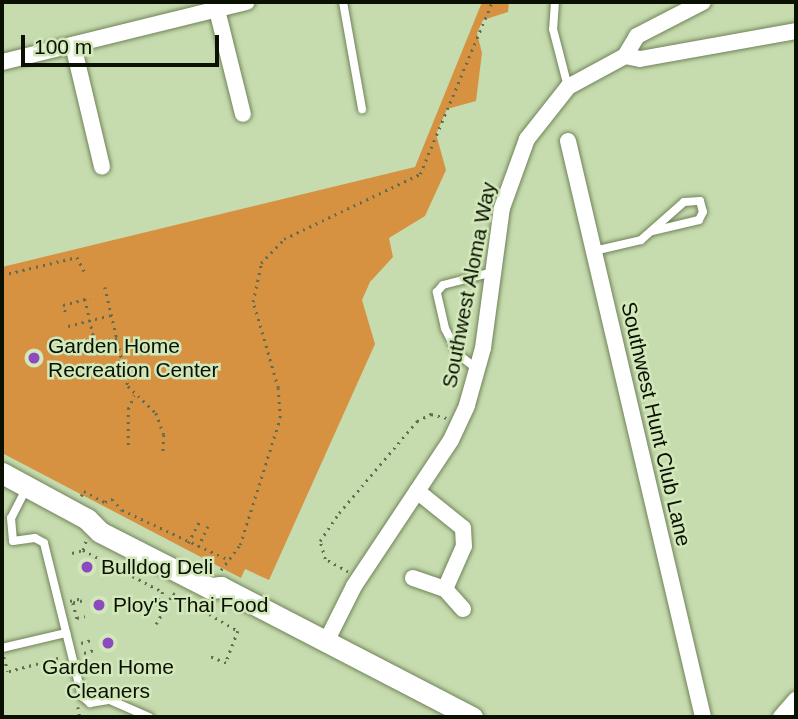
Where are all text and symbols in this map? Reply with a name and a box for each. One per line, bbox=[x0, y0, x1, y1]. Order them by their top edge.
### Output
scale bar bbox=[24, 21, 222, 65]
text: 100 m bbox=[34, 35, 92, 58]
street label: Southwest Aloma Way bbox=[437, 179, 501, 391]
street label: Southwest Hunt Club Lane bbox=[616, 299, 696, 549]
place label: Garden Home Recreation Center bbox=[48, 333, 218, 383]
marker: Garden Home Recreation Center bbox=[26, 350, 42, 366]
place label: Bulldog Deli bbox=[101, 554, 213, 580]
marker: Bulldog Deli bbox=[79, 559, 95, 575]
place label: Ploy's Thai Food bbox=[113, 592, 269, 618]
marker: Ploy's Thai Food bbox=[91, 597, 107, 613]
marker: Garden Home Cleaners bbox=[100, 635, 116, 651]
place label: Garden Home Cleaners bbox=[42, 654, 174, 704]

